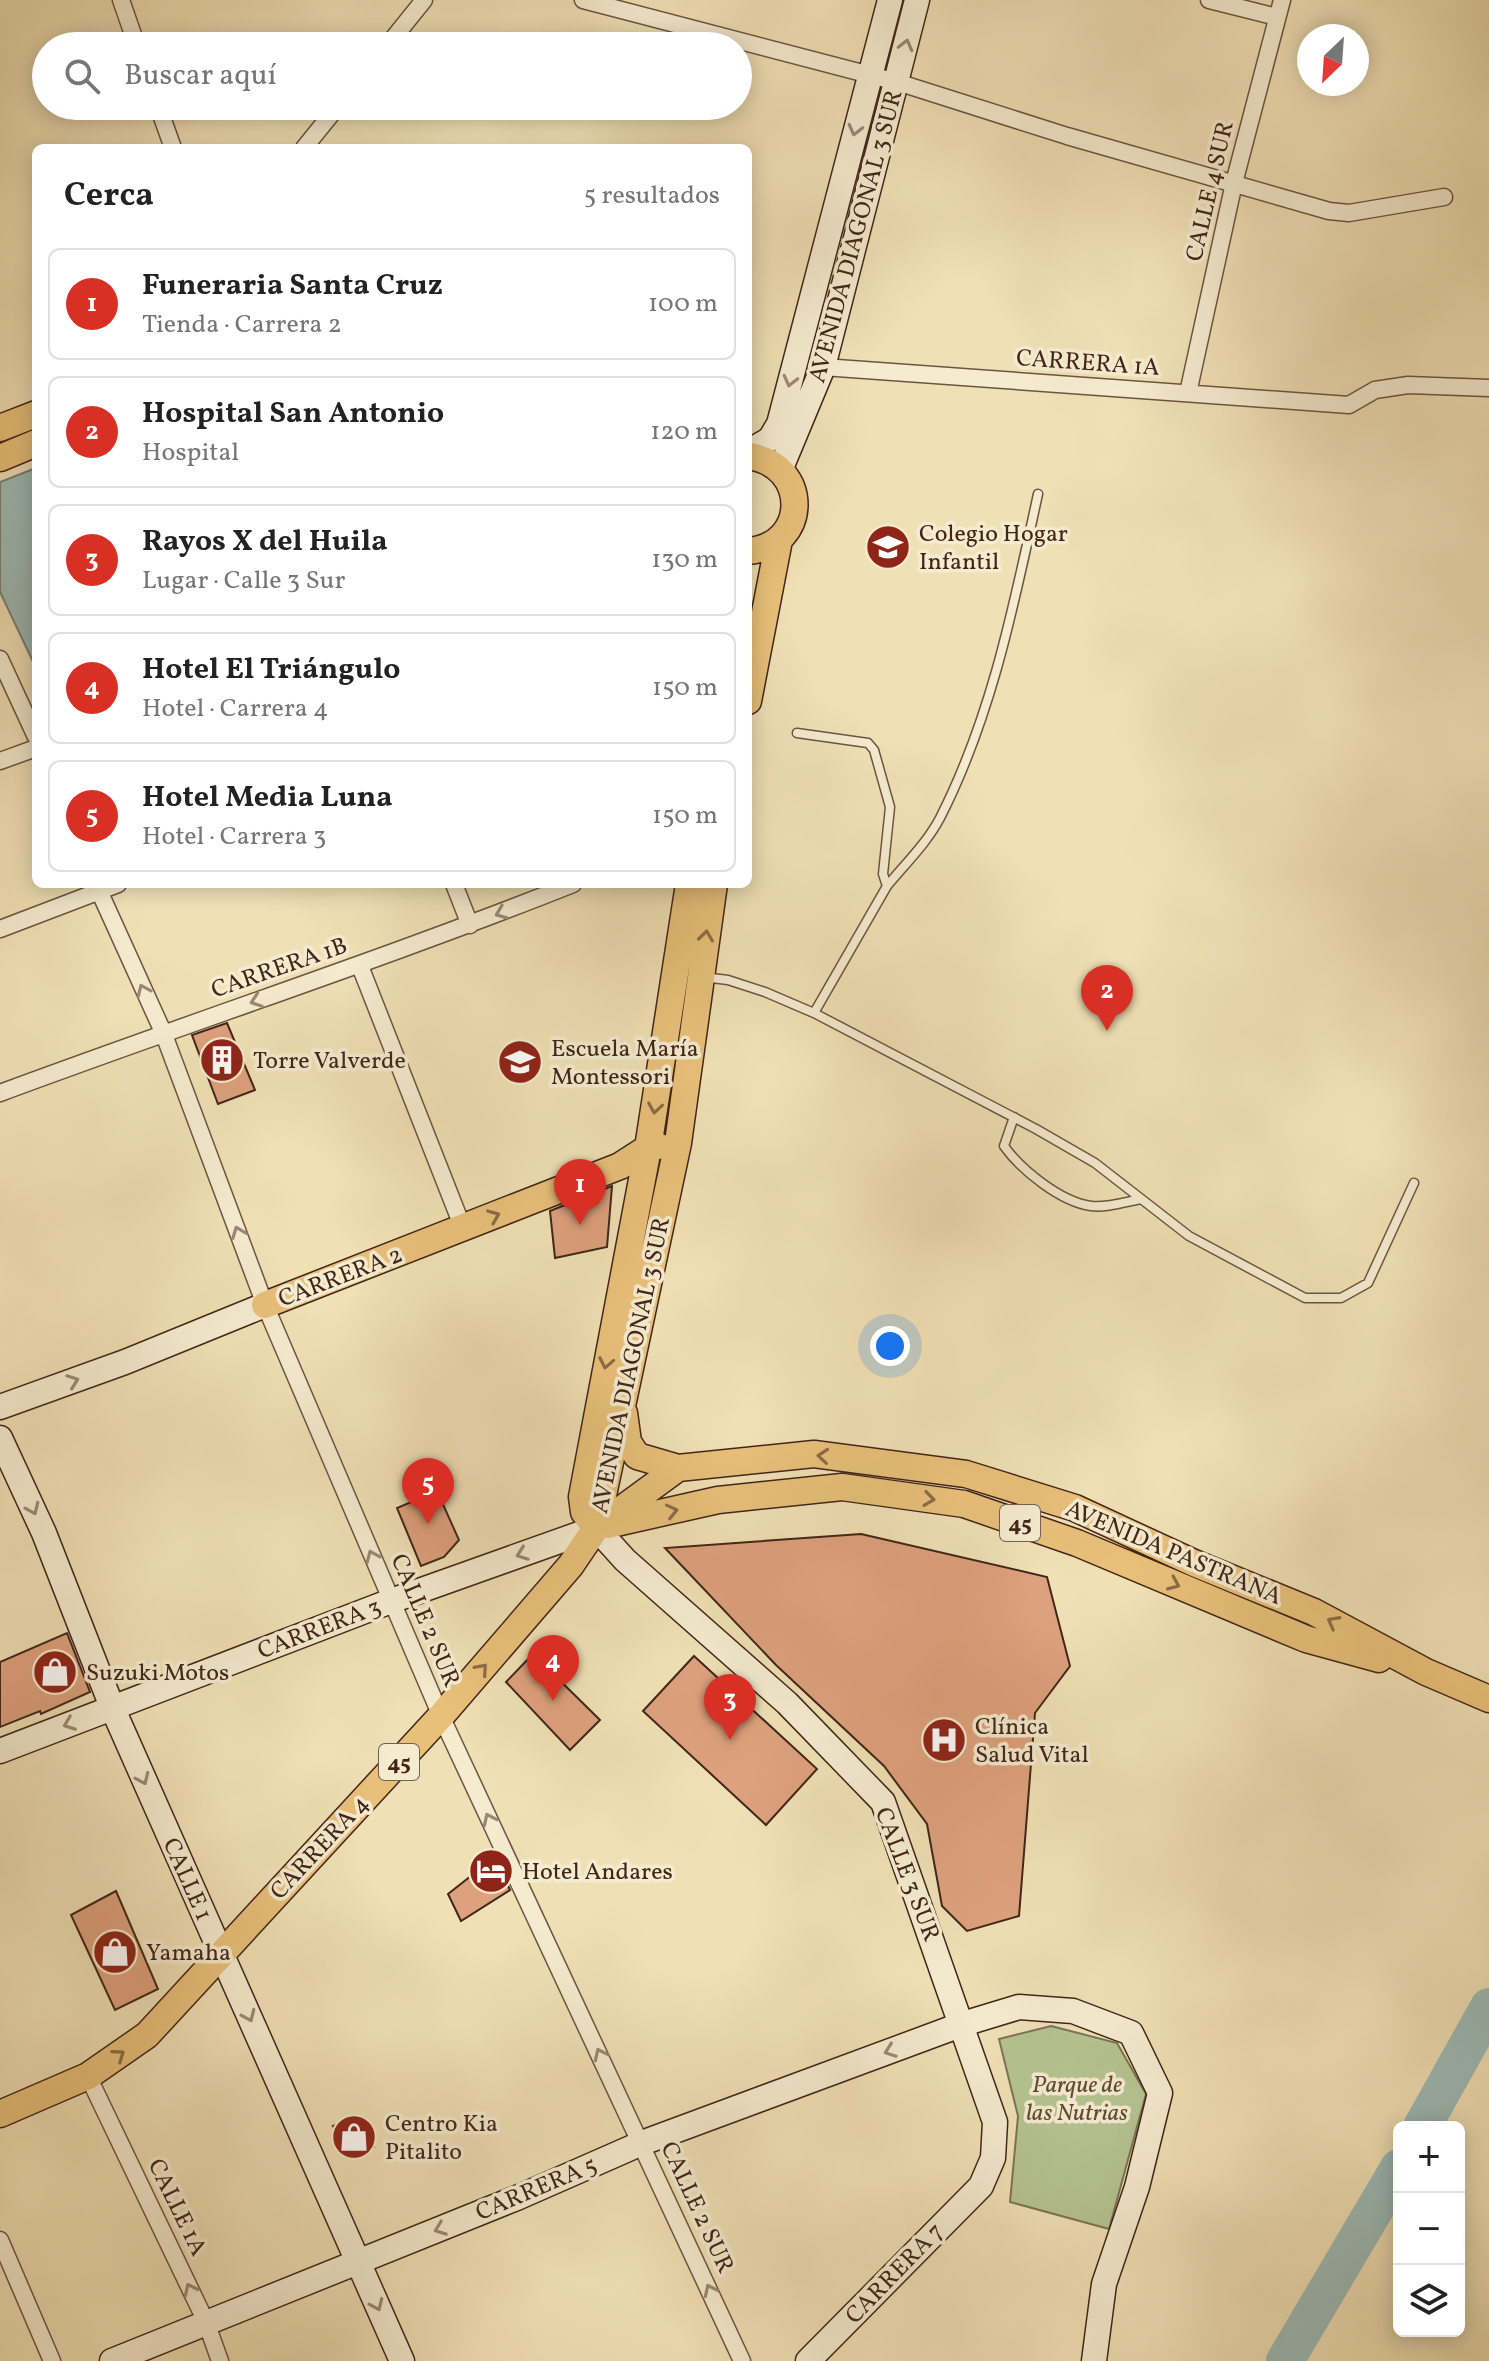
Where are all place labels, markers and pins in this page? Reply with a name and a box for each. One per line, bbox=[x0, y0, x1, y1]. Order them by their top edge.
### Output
place label: Colegio Hogar Infantil bbox=[919, 518, 1068, 580]
school or university icon: Colegio Hogar Infantil bbox=[864, 523, 912, 571]
pin: 2 bbox=[1081, 965, 1133, 1031]
place label: Escuela María Montessori bbox=[551, 1033, 699, 1095]
building icon: Torre Valverde bbox=[198, 1036, 246, 1084]
school or university icon: Escuela María Montessori bbox=[496, 1038, 544, 1086]
place label: Torre Valverde bbox=[253, 1045, 406, 1079]
pin: 1 bbox=[554, 1159, 606, 1225]
pin: 5 bbox=[402, 1458, 454, 1524]
pin: 4 bbox=[527, 1635, 579, 1701]
shop icon: Suzuki Motos bbox=[31, 1648, 79, 1696]
place label: Suzuki Motos bbox=[86, 1657, 229, 1691]
pin: 3 bbox=[704, 1674, 756, 1740]
place label: Clínica Salud Vital bbox=[975, 1711, 1089, 1773]
hospital icon: Clínica Salud Vital bbox=[920, 1716, 968, 1764]
hotel icon: Hotel Andares bbox=[467, 1847, 515, 1895]
place label: Hotel Andares bbox=[522, 1856, 673, 1890]
shop icon: Yamaha bbox=[91, 1928, 139, 1976]
place label: Yamaha bbox=[146, 1937, 231, 1971]
place label: Centro Kia Pitalito bbox=[385, 2108, 498, 2170]
shop icon: Centro Kia Pitalito bbox=[330, 2113, 378, 2161]

